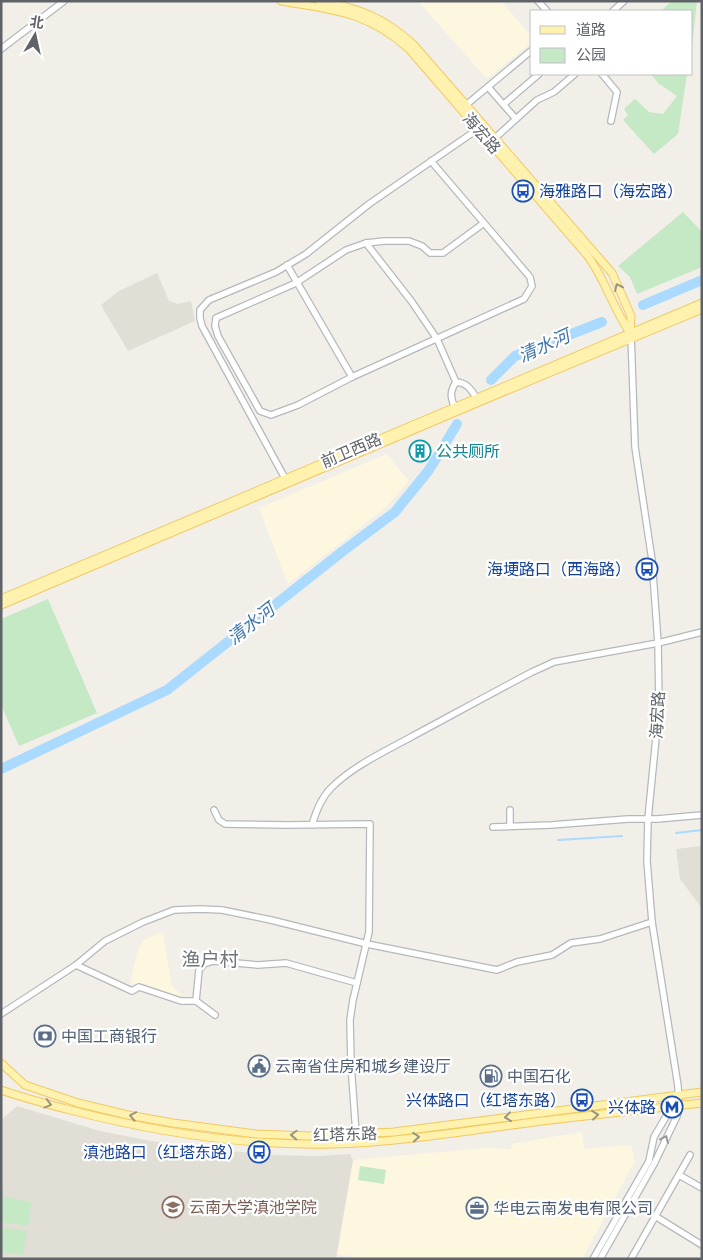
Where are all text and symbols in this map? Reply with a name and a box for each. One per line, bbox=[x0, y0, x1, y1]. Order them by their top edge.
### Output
north arrow bbox=[10, 10, 60, 60]
legend bbox=[530, 10, 693, 75]
text: 北 bbox=[29, 14, 45, 33]
text: 道路 bbox=[576, 22, 606, 41]
text: 公园 bbox=[576, 47, 606, 66]
street label: 海宏路 bbox=[457, 110, 504, 159]
bus stop icon: 海雅路口（海宏路） bbox=[511, 179, 535, 203]
place label: 海雅路口（海宏路） bbox=[539, 183, 683, 203]
one-way arrow bbox=[614, 283, 625, 292]
water label: 清水河 bbox=[515, 325, 577, 369]
street label: 前卫西路 bbox=[318, 430, 385, 474]
building icon: 公共厕所 bbox=[408, 439, 432, 463]
place label: 公共厕所 bbox=[436, 443, 500, 463]
bus stop icon: 海埂路口（西海路） bbox=[635, 557, 659, 581]
place label: 海埂路口（西海路） bbox=[487, 561, 631, 581]
water label: 清水河 bbox=[224, 598, 283, 651]
street label: 海宏路 bbox=[648, 691, 670, 740]
district label: 渔户村 bbox=[181, 949, 239, 973]
bank icon: 中国工商银行 bbox=[33, 1024, 57, 1048]
place label: 中国工商银行 bbox=[61, 1028, 157, 1048]
public building icon: 云南省住房和城乡建设厅 bbox=[247, 1054, 271, 1078]
place label: 云南省住房和城乡建设厅 bbox=[275, 1058, 451, 1078]
fuel station icon: 中国石化 bbox=[479, 1064, 503, 1088]
place label: 中国石化 bbox=[507, 1068, 571, 1088]
bus stop icon: 兴体路口（红塔东路） bbox=[570, 1088, 594, 1112]
place label: 兴体路口（红塔东路） bbox=[406, 1092, 566, 1112]
metro station icon: 兴体路 bbox=[660, 1095, 684, 1119]
one-way arrow bbox=[44, 1098, 53, 1109]
place label: 兴体路 bbox=[608, 1099, 656, 1119]
one-way arrow bbox=[591, 1110, 599, 1121]
one-way arrow bbox=[129, 1111, 138, 1121]
one-way arrow bbox=[504, 1111, 512, 1122]
street label: 红塔东路 bbox=[313, 1125, 377, 1147]
one-way arrow bbox=[290, 1130, 298, 1140]
one-way arrow bbox=[413, 1132, 421, 1143]
one-way arrow bbox=[659, 1135, 670, 1144]
bus stop icon: 滇池路口（红塔东路） bbox=[247, 1140, 271, 1164]
place label: 滇池路口（红塔东路） bbox=[83, 1144, 243, 1164]
school or university icon: 云南大学滇池学院 bbox=[161, 1195, 185, 1219]
office icon: 华电云南发电有限公司 bbox=[465, 1196, 489, 1220]
place label: 云南大学滇池学院 bbox=[189, 1199, 317, 1219]
place label: 华电云南发电有限公司 bbox=[493, 1200, 653, 1220]

